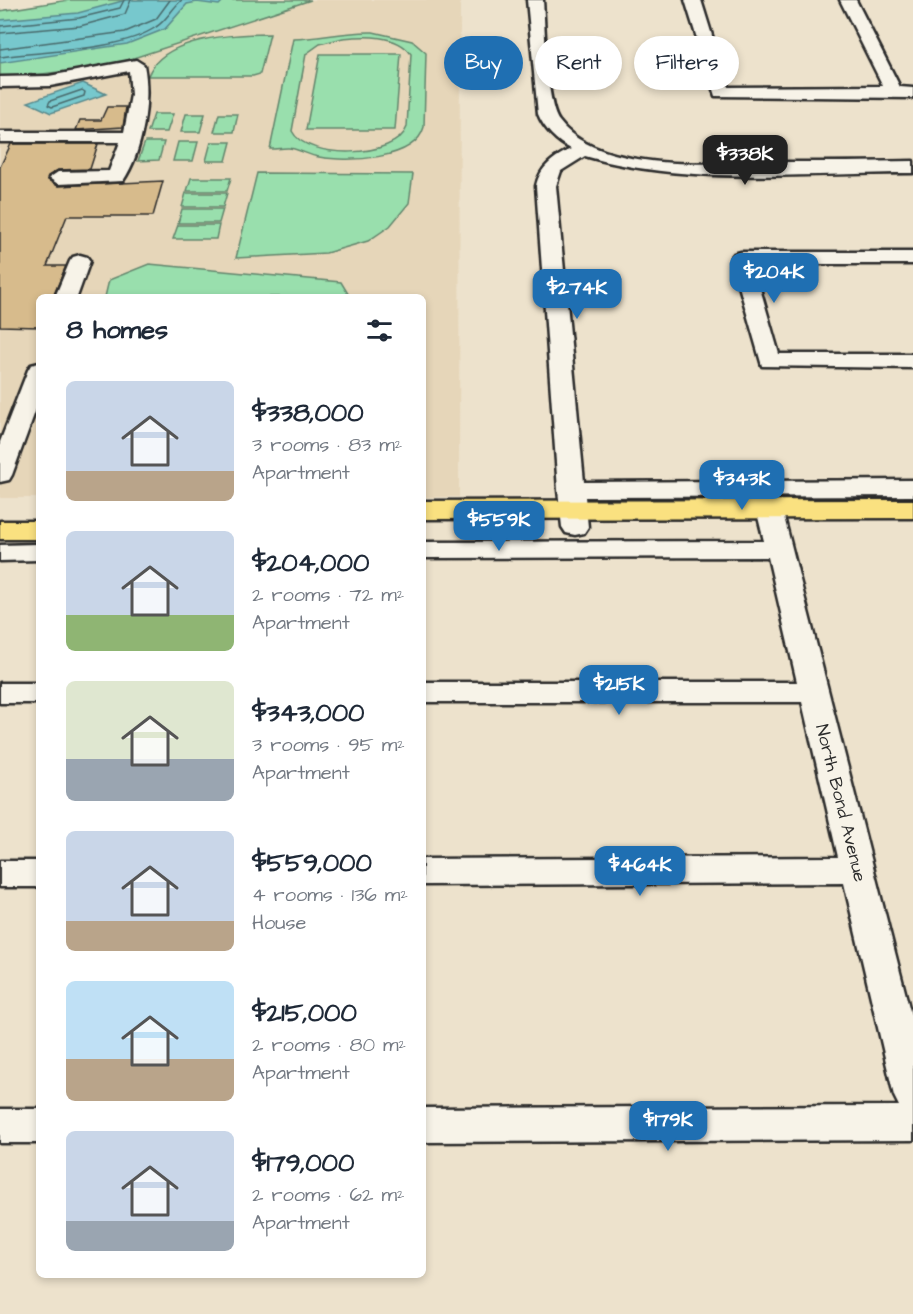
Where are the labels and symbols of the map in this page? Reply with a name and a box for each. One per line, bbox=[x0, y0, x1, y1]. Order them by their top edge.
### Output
pin: $338K bbox=[703, 135, 787, 186]
pin: $204K bbox=[732, 253, 816, 304]
pin: $274K bbox=[535, 269, 619, 320]
pin: $343K bbox=[700, 460, 784, 511]
pin: $559K bbox=[457, 501, 541, 552]
pin: $215K bbox=[577, 665, 661, 716]
street label: North Bond Avenue bbox=[809, 722, 873, 885]
pin: $464K bbox=[598, 846, 682, 897]
pin: $179K bbox=[626, 1101, 710, 1152]

